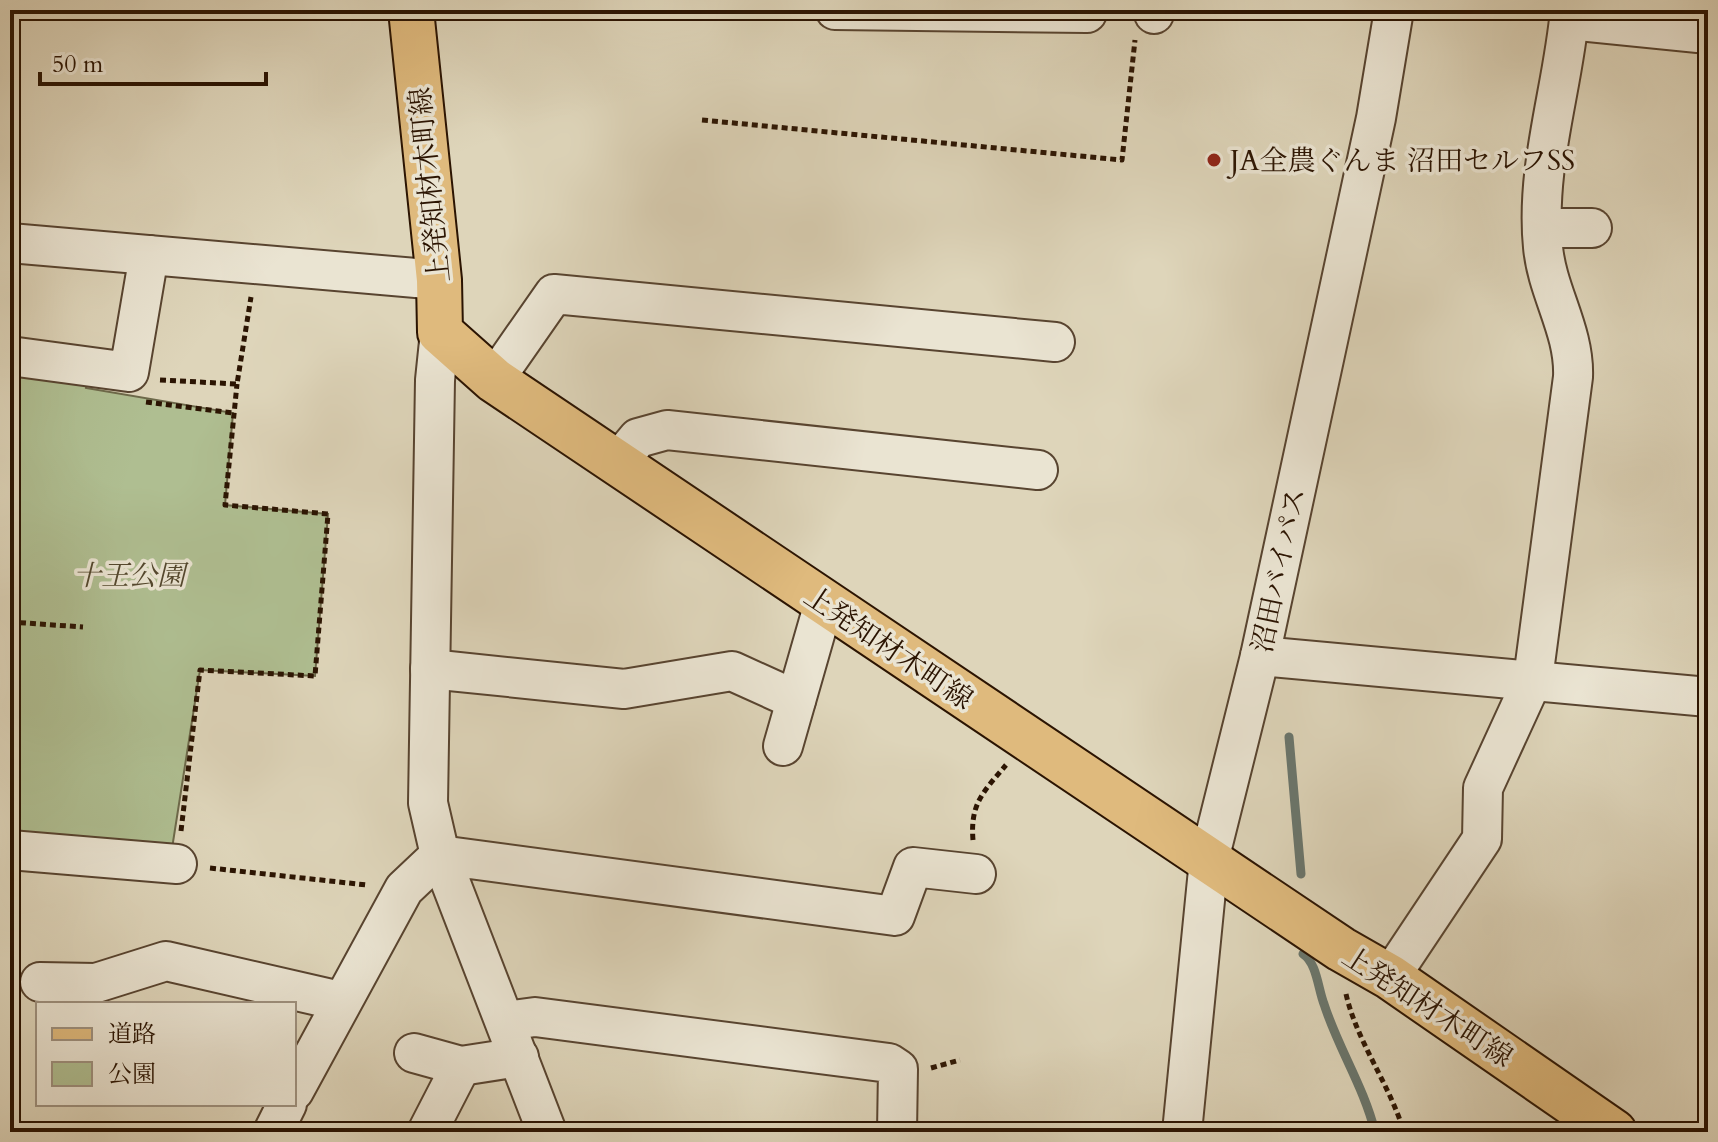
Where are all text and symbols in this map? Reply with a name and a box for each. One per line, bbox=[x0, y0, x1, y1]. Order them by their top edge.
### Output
scale bar bbox=[40, 36, 266, 86]
text: 50 m bbox=[52, 48, 104, 81]
street label: 上発知材木町線 bbox=[401, 85, 459, 284]
place label: JA全農ぐんま 沼田セルフSS bbox=[1226, 142, 1575, 180]
marker: JA全農ぐんま 沼田セルフSS bbox=[1205, 151, 1223, 169]
street label: 沼田バイパス bbox=[1243, 484, 1315, 656]
park label: 十王公園 bbox=[73, 557, 189, 595]
street label: 上発知材木町線 bbox=[797, 577, 980, 718]
street label: 上発知材木町線 bbox=[1335, 938, 1520, 1076]
legend bbox=[36, 1002, 296, 1106]
text: 道路 bbox=[108, 1018, 156, 1051]
text: 公園 bbox=[108, 1058, 156, 1091]

